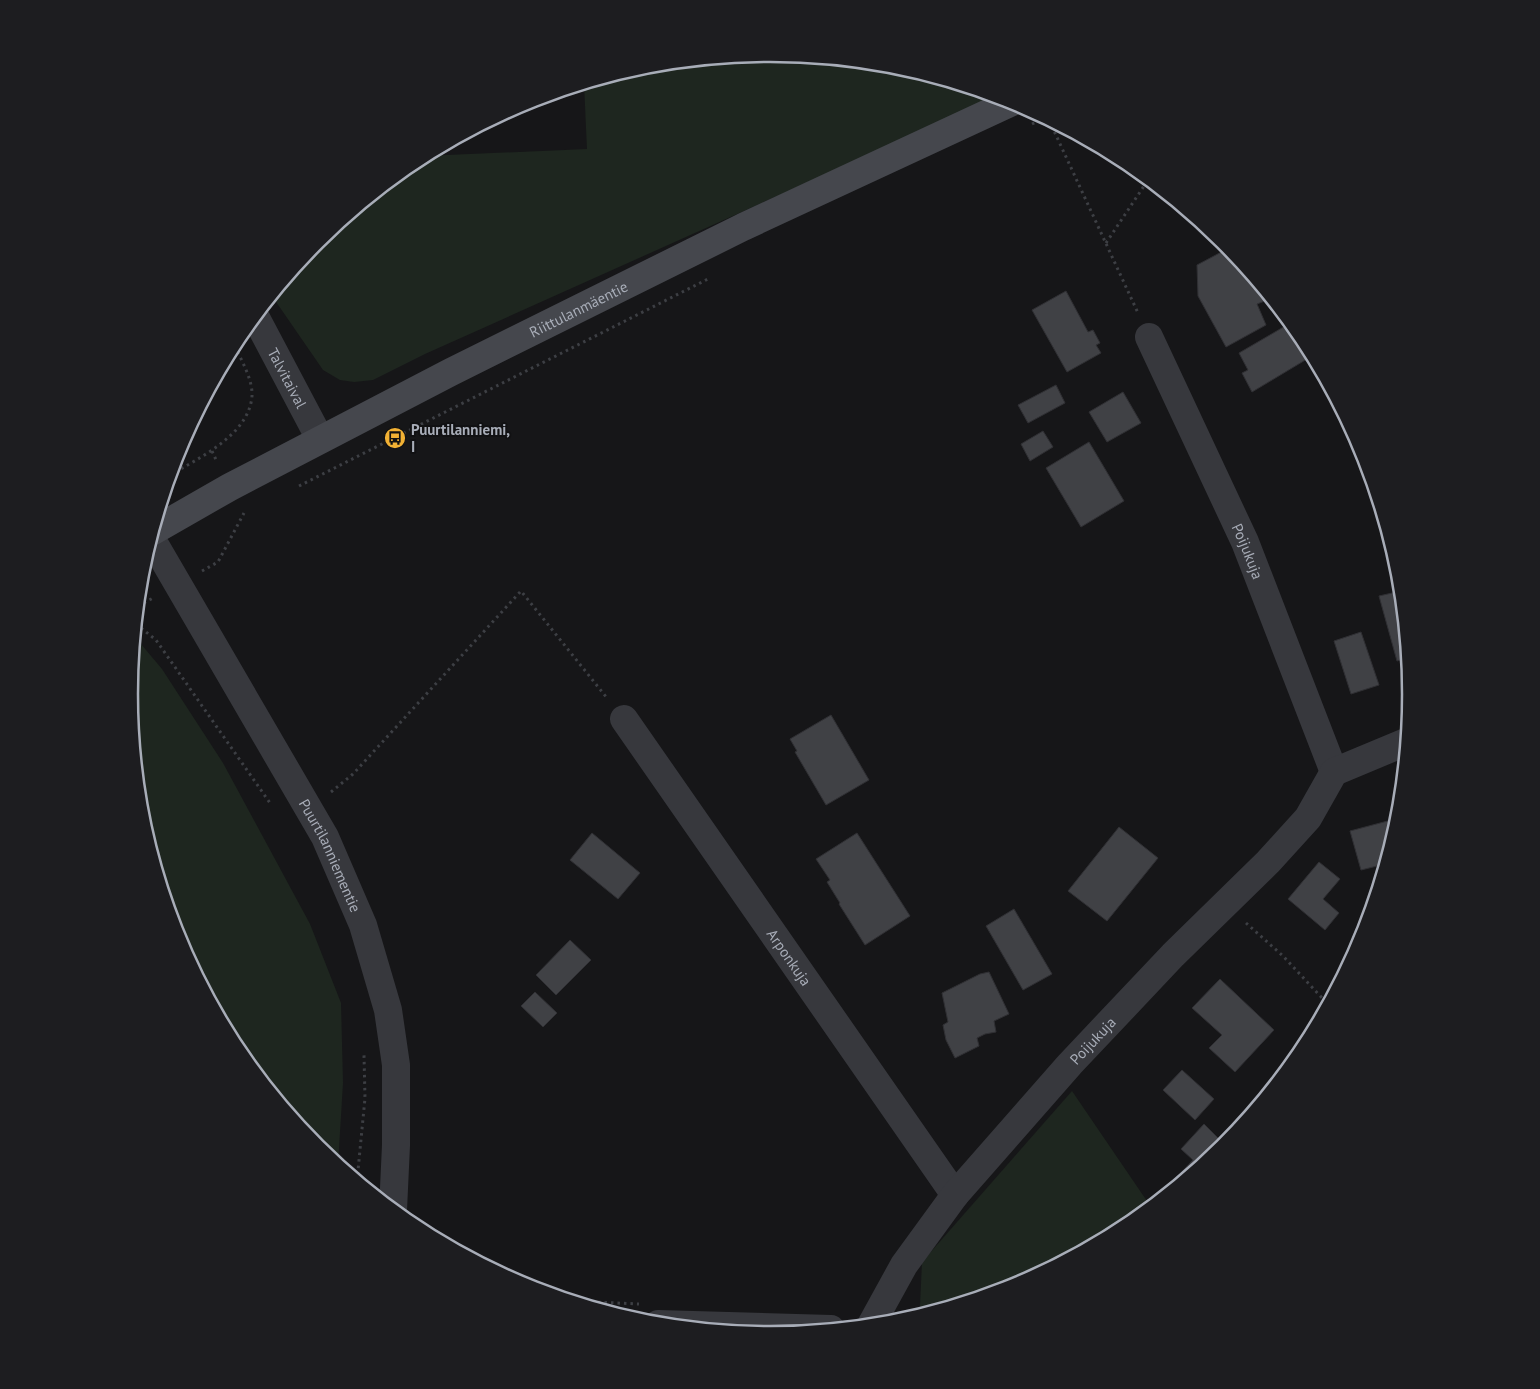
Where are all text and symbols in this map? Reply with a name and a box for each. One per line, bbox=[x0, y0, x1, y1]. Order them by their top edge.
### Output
street label: Riittulanmäentie bbox=[526, 276, 631, 341]
street label: Talvitaival bbox=[264, 344, 312, 412]
place label: Puurtilanniemi, I bbox=[411, 420, 510, 456]
bus stop icon: Puurtilanniemi, I bbox=[383, 426, 407, 450]
street label: Poijukuja bbox=[1228, 520, 1268, 582]
street label: Puurtilanniementie bbox=[295, 795, 366, 915]
street label: Arponkuja bbox=[763, 925, 816, 989]
street label: Poijukuja bbox=[1065, 1012, 1119, 1068]

